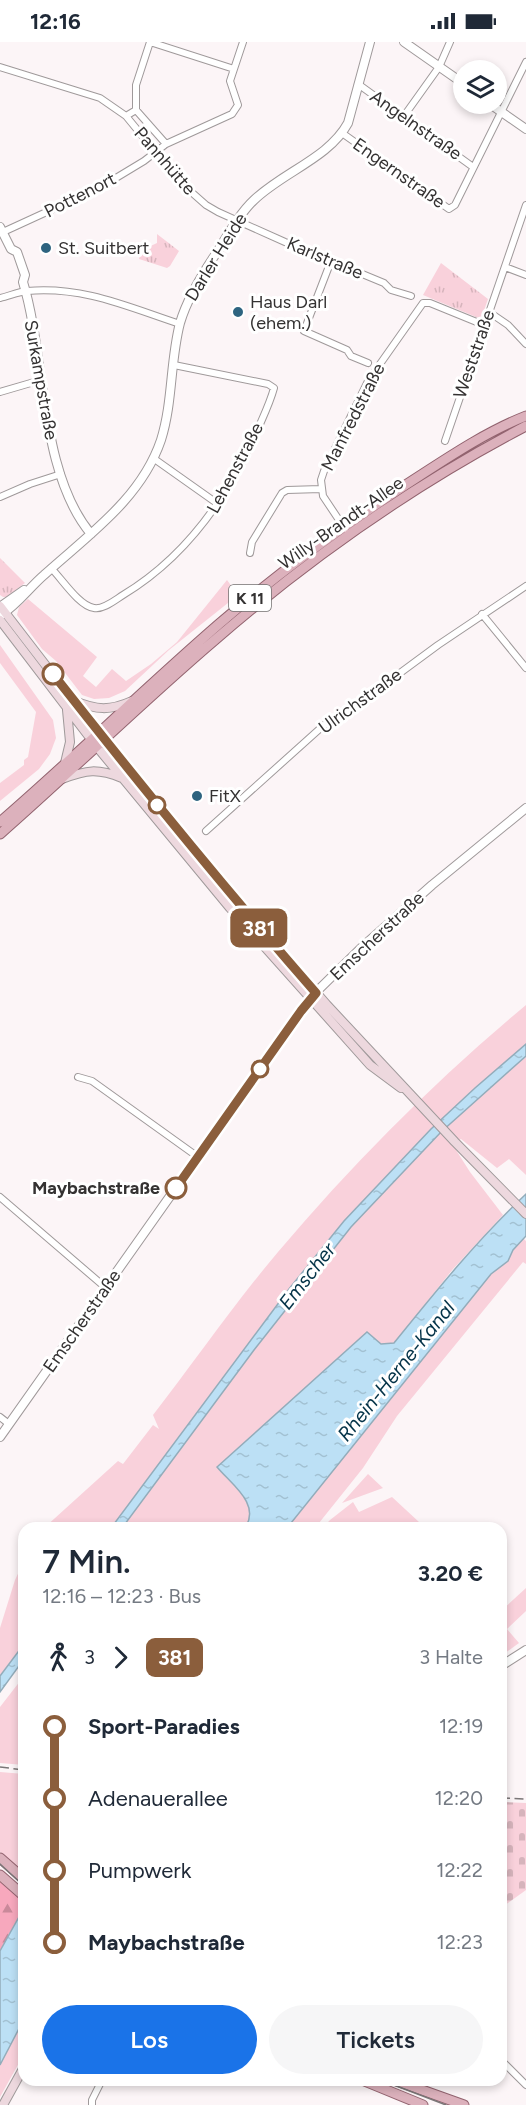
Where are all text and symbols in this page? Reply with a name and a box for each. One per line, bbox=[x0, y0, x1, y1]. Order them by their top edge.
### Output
text: 12:16 bbox=[30, 8, 81, 35]
map controls bbox=[453, 60, 507, 114]
button: layers bbox=[453, 60, 507, 114]
street label: Angelnstraße bbox=[366, 85, 466, 165]
street label: Pannhütte bbox=[129, 122, 201, 200]
street label: Engernstraße bbox=[349, 133, 450, 213]
street label: Pottenort bbox=[41, 168, 120, 222]
street label: Darler Heide bbox=[180, 209, 252, 305]
street label: Karlstraße bbox=[284, 232, 366, 284]
place label: St. Suitbert bbox=[58, 237, 150, 259]
marker: St. Suitbert bbox=[39, 241, 53, 255]
place label: Haus Darl (ehem.) bbox=[250, 291, 327, 334]
marker: Haus Darl (ehem.) bbox=[231, 305, 245, 319]
street label: Weststraße bbox=[449, 307, 499, 401]
street label: Surkampstraße bbox=[20, 318, 62, 442]
street label: Manfredstraße bbox=[316, 359, 390, 475]
street label: Lehenstraße bbox=[202, 419, 268, 517]
street label: Willy-Brandt-Allee bbox=[274, 472, 408, 574]
road number: K 11 bbox=[229, 585, 271, 611]
unlabelled marker bbox=[42, 663, 64, 685]
street label: Ulrichstraße bbox=[314, 663, 406, 738]
place label: FitX bbox=[209, 785, 241, 807]
marker: FitX bbox=[190, 789, 204, 803]
unlabelled marker bbox=[148, 796, 166, 814]
street label: Emscherstraße bbox=[325, 887, 429, 985]
line badge: 381 bbox=[224, 908, 294, 948]
text: 381 bbox=[242, 916, 276, 941]
unlabelled marker bbox=[251, 1060, 269, 1078]
place label: Maybachstraße bbox=[32, 1177, 160, 1199]
marker: Maybachstraße bbox=[165, 1177, 187, 1199]
water label: Emscher bbox=[274, 1237, 341, 1314]
street label: Emscherstraße bbox=[38, 1265, 126, 1377]
water label: Rhein-Herne-Kanal bbox=[332, 1296, 460, 1446]
text: 7 Min. bbox=[42, 1542, 131, 1581]
text: 3.20 € bbox=[418, 1560, 483, 1587]
text: 12:16 – 12:23 · Bus bbox=[42, 1584, 201, 1608]
icon: walk bbox=[42, 1641, 75, 1674]
icon: forward bbox=[104, 1641, 137, 1674]
text: 3 bbox=[84, 1645, 95, 1669]
text: 381 bbox=[158, 1645, 191, 1670]
text: 3 Halte bbox=[419, 1645, 483, 1669]
text: Sport-Paradies bbox=[88, 1713, 240, 1740]
text: 12:19 bbox=[439, 1714, 483, 1738]
text: Adenauerallee bbox=[88, 1785, 228, 1812]
text: 12:20 bbox=[435, 1786, 483, 1810]
text: Pumpwerk bbox=[88, 1857, 191, 1884]
text: 12:22 bbox=[436, 1858, 483, 1882]
text: Maybachstraße bbox=[88, 1929, 245, 1956]
text: 12:23 bbox=[436, 1930, 483, 1954]
button: Los bbox=[42, 2005, 257, 2074]
button: Tickets bbox=[269, 2005, 483, 2074]

